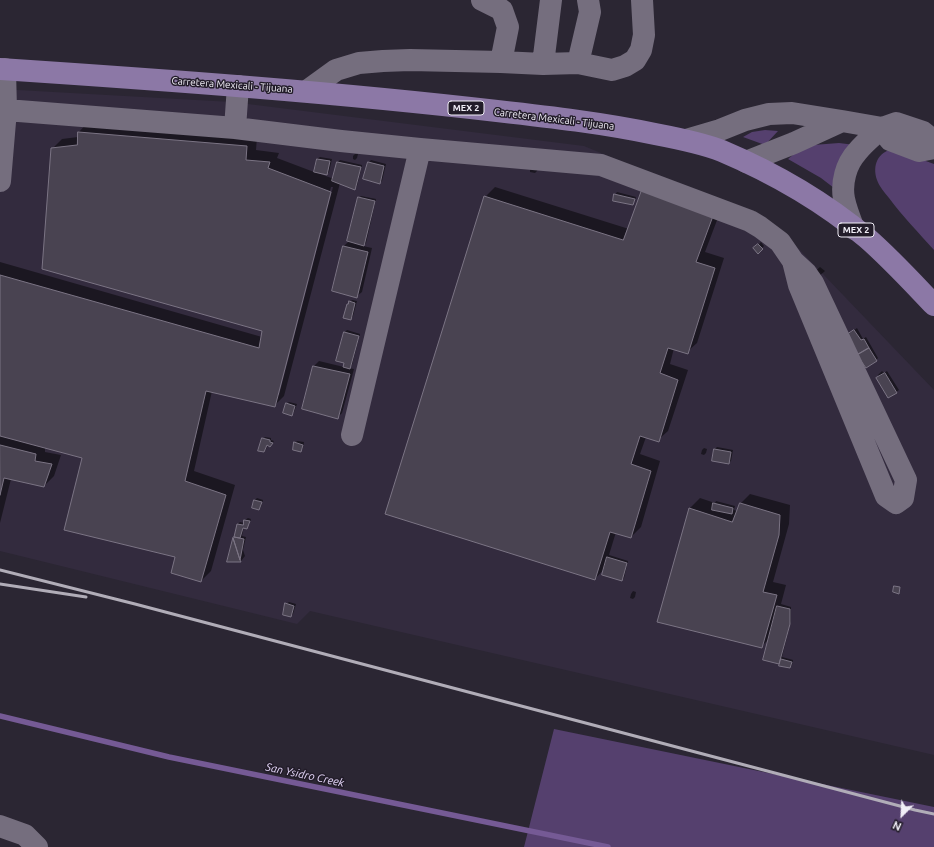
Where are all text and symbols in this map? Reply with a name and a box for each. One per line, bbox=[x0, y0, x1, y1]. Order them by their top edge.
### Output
street label: Carretera Mexicali - Tijuana bbox=[171, 75, 293, 95]
road number: MEX 2 bbox=[448, 101, 484, 115]
street label: Carretera Mexicali - Tijuana bbox=[493, 106, 615, 132]
road number: MEX 2 bbox=[838, 223, 874, 237]
water label: San Ysidro Creek bbox=[264, 760, 346, 790]
north arrow bbox=[882, 795, 922, 835]
text: N bbox=[891, 819, 903, 833]

